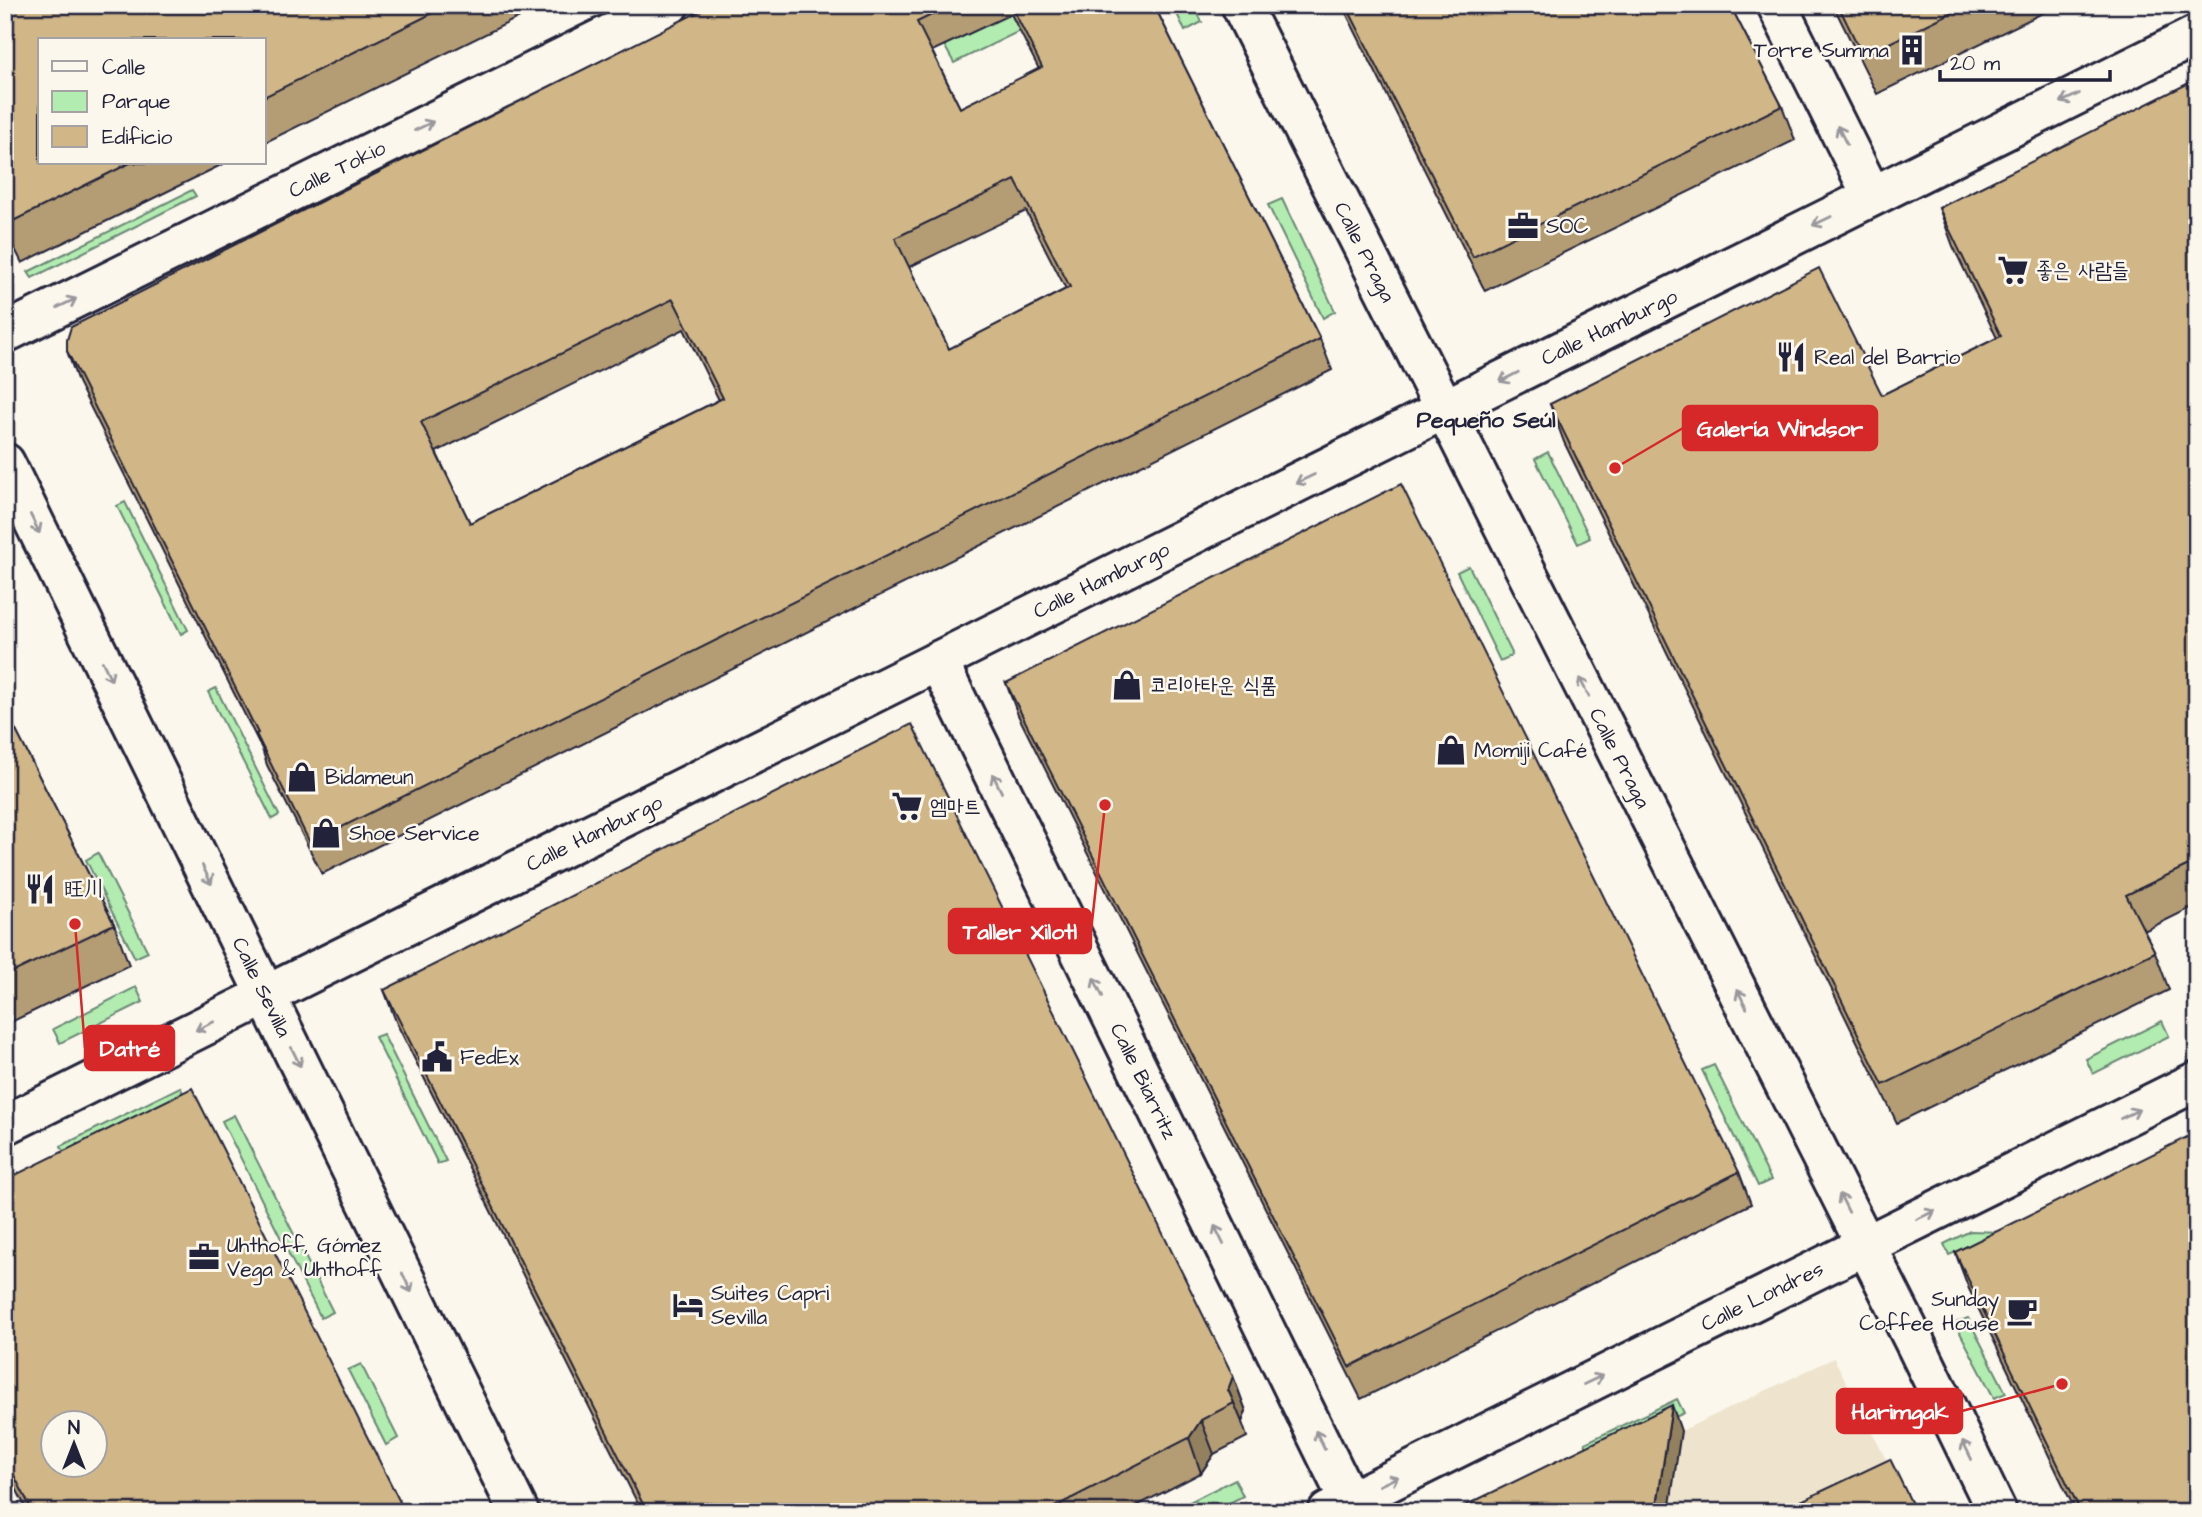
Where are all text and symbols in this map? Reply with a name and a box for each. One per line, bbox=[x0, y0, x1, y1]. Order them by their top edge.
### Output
building icon: Torre Summa bbox=[1895, 33, 1929, 67]
place label: Torre Summa bbox=[1754, 36, 1889, 65]
legend bbox=[38, 38, 266, 164]
scale bar bbox=[1940, 38, 2109, 82]
text: 20 m bbox=[1950, 49, 2001, 78]
text: Calle bbox=[102, 53, 146, 82]
text: Parque bbox=[102, 87, 170, 116]
one-way arrow bbox=[2060, 92, 2081, 105]
one-way arrow bbox=[413, 119, 434, 133]
text: Edificio bbox=[102, 123, 172, 152]
one-way arrow bbox=[1834, 125, 1848, 146]
street label: Calle Tokio bbox=[284, 133, 391, 205]
street label: Calle Praga bbox=[1325, 197, 1402, 309]
office icon: SOC bbox=[1506, 209, 1540, 243]
place label: SOC bbox=[1546, 212, 1589, 241]
one-way arrow bbox=[1812, 215, 1833, 229]
supermarket icon: 좋은 사람들 bbox=[1996, 253, 2030, 287]
place label: 좋은 사람들 bbox=[2036, 256, 2129, 285]
street label: Calle Hamburgo bbox=[1536, 282, 1683, 375]
one-way arrow bbox=[56, 296, 77, 310]
restaurant icon: Real del Barrio bbox=[1774, 340, 1808, 374]
place label: Real del Barrio bbox=[1814, 343, 1961, 372]
one-way arrow bbox=[1499, 370, 1520, 384]
district label: Pequeño Seúl bbox=[1416, 404, 1556, 436]
callout: Galería Windsor bbox=[1683, 406, 1877, 450]
text: Galería Windsor bbox=[1697, 413, 1863, 445]
one-way arrow bbox=[1295, 472, 1316, 486]
one-way arrow bbox=[29, 513, 43, 534]
street label: Calle Hamburgo bbox=[1028, 535, 1175, 628]
one-way arrow bbox=[101, 660, 114, 681]
shop icon: 코리아타운 식품 bbox=[1110, 668, 1144, 702]
place label: 코리아타운 식품 bbox=[1150, 671, 1277, 700]
one-way arrow bbox=[1577, 677, 1591, 698]
street label: Calle Praga bbox=[1580, 703, 1657, 815]
shop icon: Momiji Café bbox=[1434, 733, 1468, 767]
place label: Momiji Café bbox=[1474, 736, 1587, 765]
shop icon: Bidameun bbox=[285, 760, 319, 794]
place label: Bidameun bbox=[325, 763, 413, 792]
one-way arrow bbox=[990, 773, 1004, 794]
street label: Calle Hamburgo bbox=[521, 788, 668, 881]
supermarket icon: 엠마트 bbox=[890, 789, 924, 823]
place label: 엠마트 bbox=[930, 792, 981, 821]
shop icon: Shoe Service bbox=[309, 816, 343, 850]
place label: Shoe Service bbox=[349, 819, 480, 848]
one-way arrow bbox=[201, 864, 215, 885]
restaurant icon: 旺川 bbox=[23, 872, 57, 906]
place label: 旺川 bbox=[63, 875, 105, 904]
callout: Taller Xilotl bbox=[949, 909, 1091, 953]
text: Taller Xilotl bbox=[962, 916, 1078, 948]
street label: Calle Sevilla bbox=[225, 932, 298, 1042]
one-way arrow bbox=[1090, 977, 1104, 998]
one-way arrow bbox=[1734, 990, 1748, 1010]
street label: Calle Biarritz bbox=[1103, 1018, 1184, 1145]
one-way arrow bbox=[195, 1020, 216, 1034]
callout: Datré bbox=[85, 1026, 174, 1070]
text: Datré bbox=[99, 1033, 161, 1065]
public building icon: FedEx bbox=[420, 1040, 454, 1074]
place label: FedEx bbox=[460, 1043, 519, 1072]
one-way arrow bbox=[290, 1046, 304, 1067]
one-way arrow bbox=[2119, 1106, 2140, 1120]
one-way arrow bbox=[1836, 1193, 1850, 1214]
one-way arrow bbox=[1915, 1207, 1936, 1221]
one-way arrow bbox=[1212, 1225, 1226, 1246]
place label: Uhthoff, Gómez Vega & Uhthoff bbox=[227, 1231, 382, 1286]
office icon: Uhthoff, Gómez Vega & Uhthoff bbox=[187, 1240, 221, 1274]
street label: Calle Londres bbox=[1696, 1254, 1828, 1339]
one-way arrow bbox=[401, 1272, 415, 1293]
place label: Suites Capri Sevilla bbox=[711, 1279, 829, 1332]
place label: Sunday Coffee House bbox=[1859, 1285, 1999, 1338]
hotel icon: Suites Capri Sevilla bbox=[671, 1288, 705, 1322]
cafe icon: Sunday Coffee House bbox=[2005, 1294, 2039, 1328]
one-way arrow bbox=[1582, 1373, 1603, 1387]
callout: Harimgak bbox=[1837, 1389, 1962, 1433]
text: Harimgak bbox=[1851, 1396, 1950, 1429]
north arrow bbox=[38, 1408, 108, 1478]
text: N bbox=[68, 1415, 80, 1442]
one-way arrow bbox=[1312, 1430, 1326, 1451]
one-way arrow bbox=[1960, 1440, 1973, 1461]
one-way arrow bbox=[1378, 1474, 1399, 1488]

